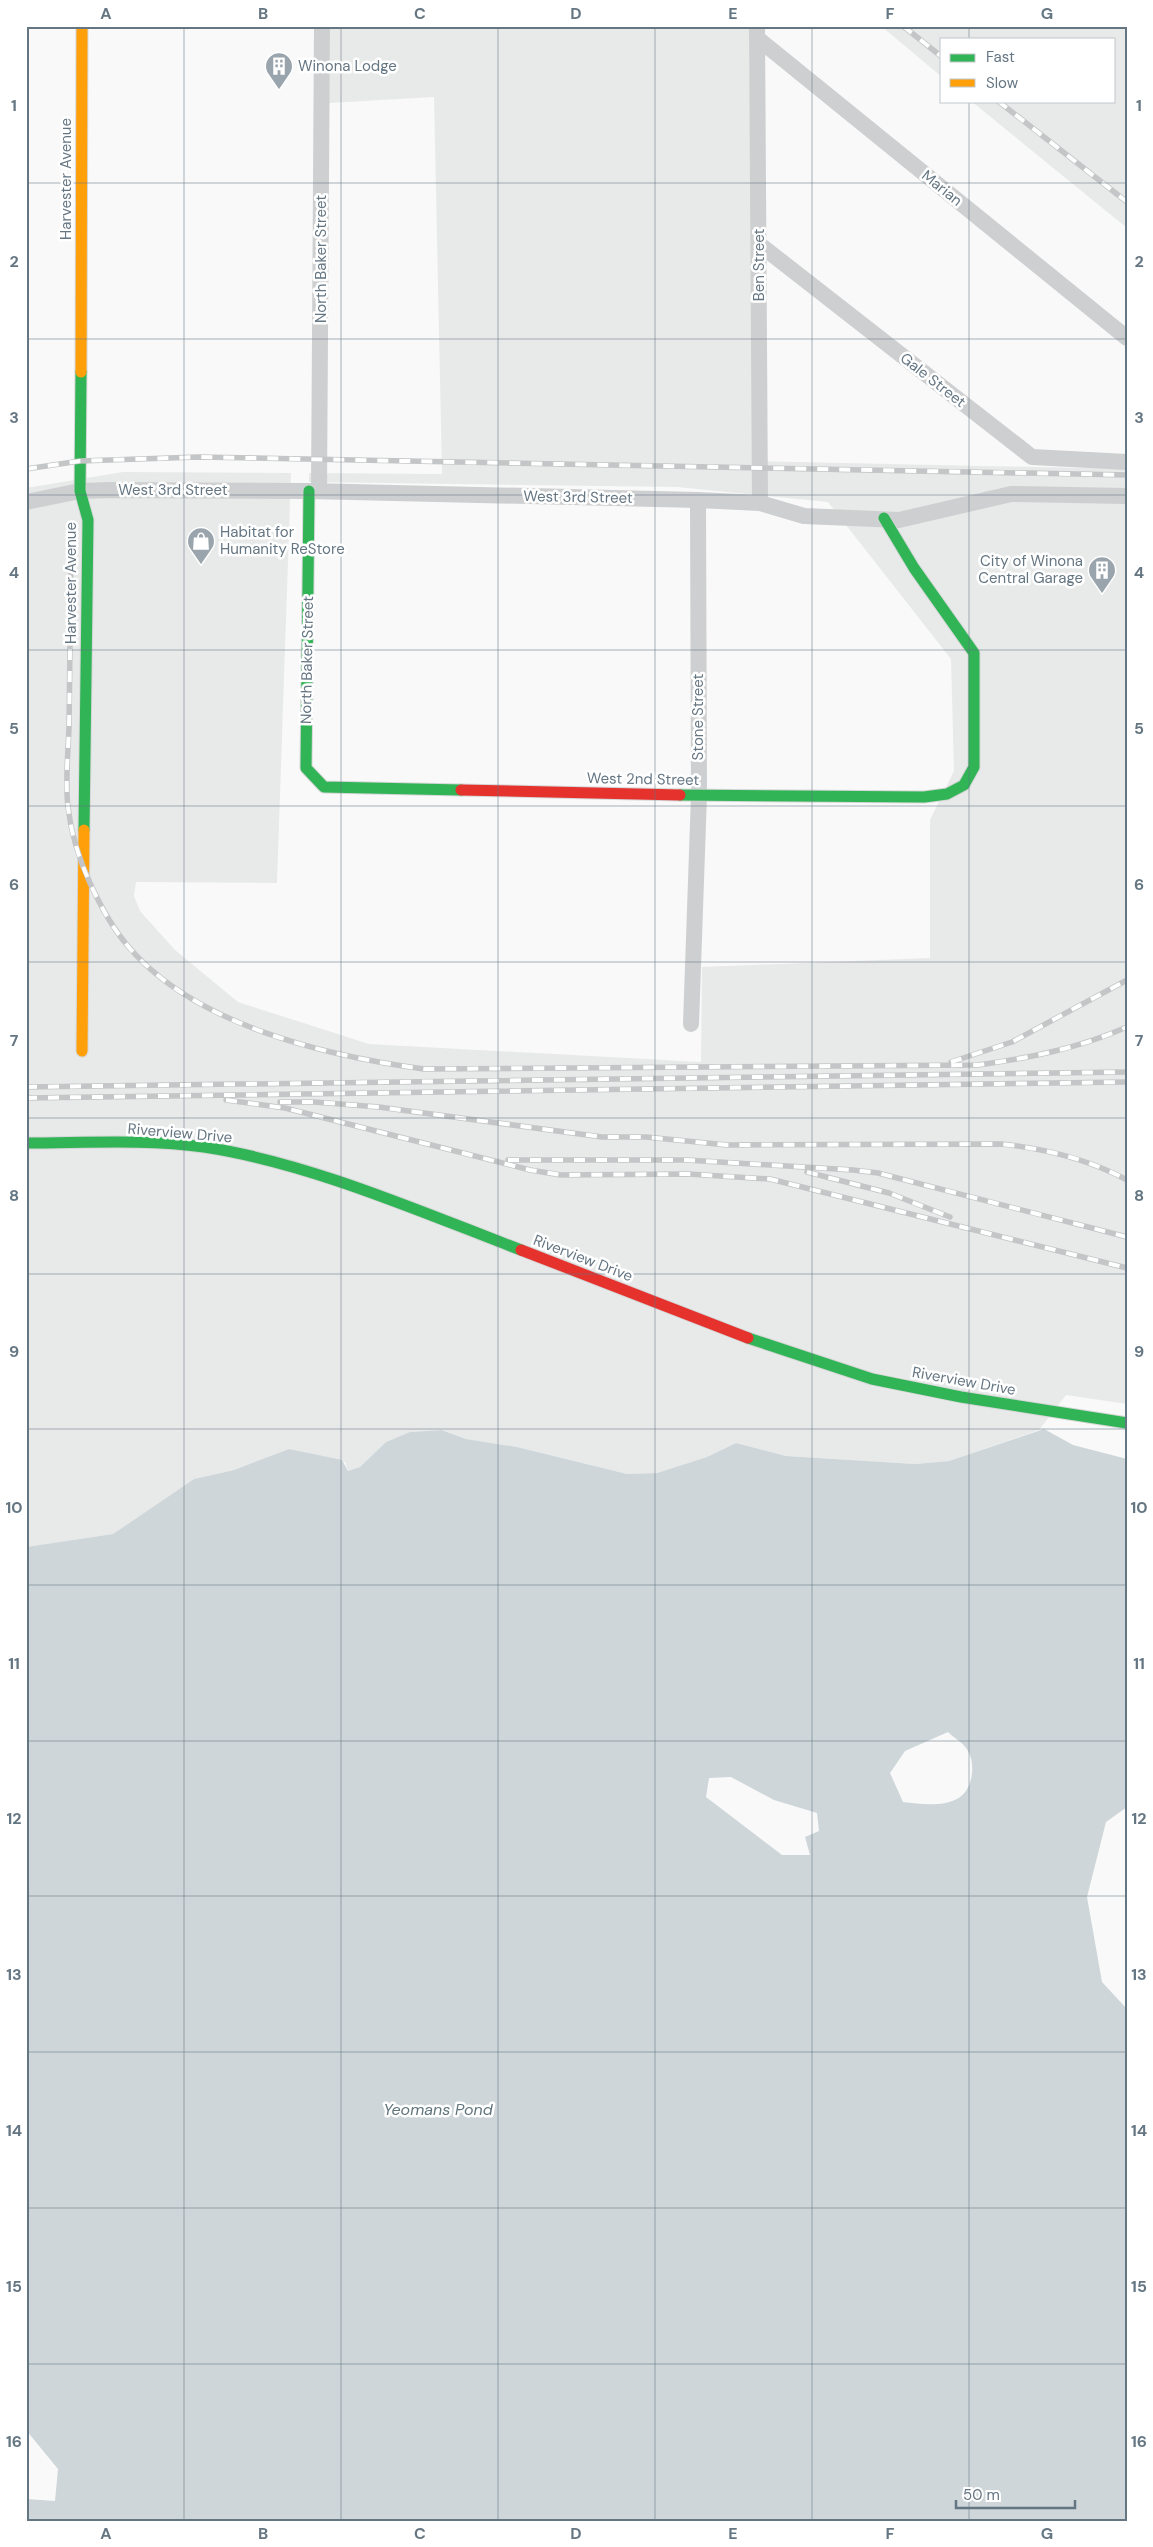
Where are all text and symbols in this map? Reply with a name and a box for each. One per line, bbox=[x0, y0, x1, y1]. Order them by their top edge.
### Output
text: A bbox=[100, 3, 112, 24]
text: B bbox=[258, 3, 268, 24]
text: C bbox=[414, 3, 426, 24]
text: D bbox=[570, 3, 582, 24]
text: E bbox=[728, 3, 738, 24]
text: F bbox=[886, 3, 895, 24]
text: G bbox=[1041, 3, 1053, 24]
legend bbox=[940, 38, 1116, 102]
text: Fast bbox=[986, 47, 1015, 67]
building icon: Winona Lodge bbox=[264, 51, 294, 90]
place label: Winona Lodge bbox=[298, 56, 397, 76]
text: Slow bbox=[986, 73, 1019, 93]
text: 1 bbox=[11, 95, 17, 116]
text: 1 bbox=[1136, 95, 1142, 116]
street label: Harvester Avenue bbox=[56, 118, 76, 240]
street label: Marian bbox=[918, 166, 966, 210]
street label: North Baker Street bbox=[311, 195, 331, 323]
street label: Ben Street bbox=[749, 229, 769, 301]
text: 2 bbox=[9, 251, 19, 272]
text: 2 bbox=[1134, 251, 1144, 272]
street label: Gale Street bbox=[896, 348, 970, 412]
text: 3 bbox=[9, 407, 19, 428]
text: 3 bbox=[1134, 407, 1144, 428]
street label: West 3rd Street bbox=[118, 480, 228, 500]
street label: West 3rd Street bbox=[523, 486, 633, 508]
street label: Harvester Avenue bbox=[61, 522, 81, 644]
place label: Habitat for Humanity ReStore bbox=[220, 522, 345, 559]
shop icon: Habitat for Humanity ReStore bbox=[186, 526, 216, 565]
place label: City of Winona Central Garage bbox=[978, 551, 1083, 588]
building icon: City of Winona Central Garage bbox=[1087, 555, 1117, 594]
text: 4 bbox=[9, 562, 19, 583]
text: 4 bbox=[1134, 562, 1144, 583]
street label: North Baker Street bbox=[296, 596, 318, 724]
street label: Stone Street bbox=[688, 673, 708, 760]
text: 5 bbox=[9, 718, 19, 739]
text: 5 bbox=[1134, 718, 1144, 739]
street label: West 2nd Street bbox=[587, 768, 700, 790]
text: 6 bbox=[9, 874, 19, 895]
text: 6 bbox=[1134, 874, 1144, 895]
text: 7 bbox=[10, 1030, 19, 1051]
text: 7 bbox=[1135, 1030, 1144, 1051]
street label: Riverview Drive bbox=[127, 1118, 233, 1148]
text: 8 bbox=[9, 1185, 19, 1206]
text: 8 bbox=[1134, 1185, 1144, 1206]
street label: Riverview Drive bbox=[530, 1230, 636, 1286]
text: 9 bbox=[9, 1341, 19, 1362]
text: 9 bbox=[1134, 1341, 1144, 1362]
street label: Riverview Drive bbox=[911, 1362, 1017, 1400]
text: 10 bbox=[5, 1497, 23, 1518]
text: 10 bbox=[1130, 1497, 1148, 1518]
text: 11 bbox=[8, 1653, 20, 1674]
text: 11 bbox=[1133, 1653, 1145, 1674]
text: 12 bbox=[6, 1808, 22, 1829]
text: 12 bbox=[1131, 1808, 1147, 1829]
text: 13 bbox=[6, 1964, 22, 1985]
text: 13 bbox=[1131, 1964, 1147, 1985]
water label: Yeomans Pond bbox=[383, 2099, 494, 2120]
text: 14 bbox=[6, 2120, 22, 2141]
text: 14 bbox=[1131, 2120, 1147, 2141]
text: 15 bbox=[6, 2276, 22, 2297]
text: 15 bbox=[1131, 2276, 1147, 2297]
text: 16 bbox=[6, 2431, 22, 2452]
text: 16 bbox=[1131, 2431, 1147, 2452]
scale bar bbox=[956, 2477, 1074, 2509]
text: 50 m bbox=[963, 2485, 1000, 2505]
text: A bbox=[100, 2523, 112, 2544]
text: B bbox=[258, 2523, 268, 2544]
text: C bbox=[414, 2523, 426, 2544]
text: D bbox=[570, 2523, 582, 2544]
text: E bbox=[728, 2523, 738, 2544]
text: F bbox=[886, 2523, 895, 2544]
text: G bbox=[1041, 2523, 1053, 2544]

